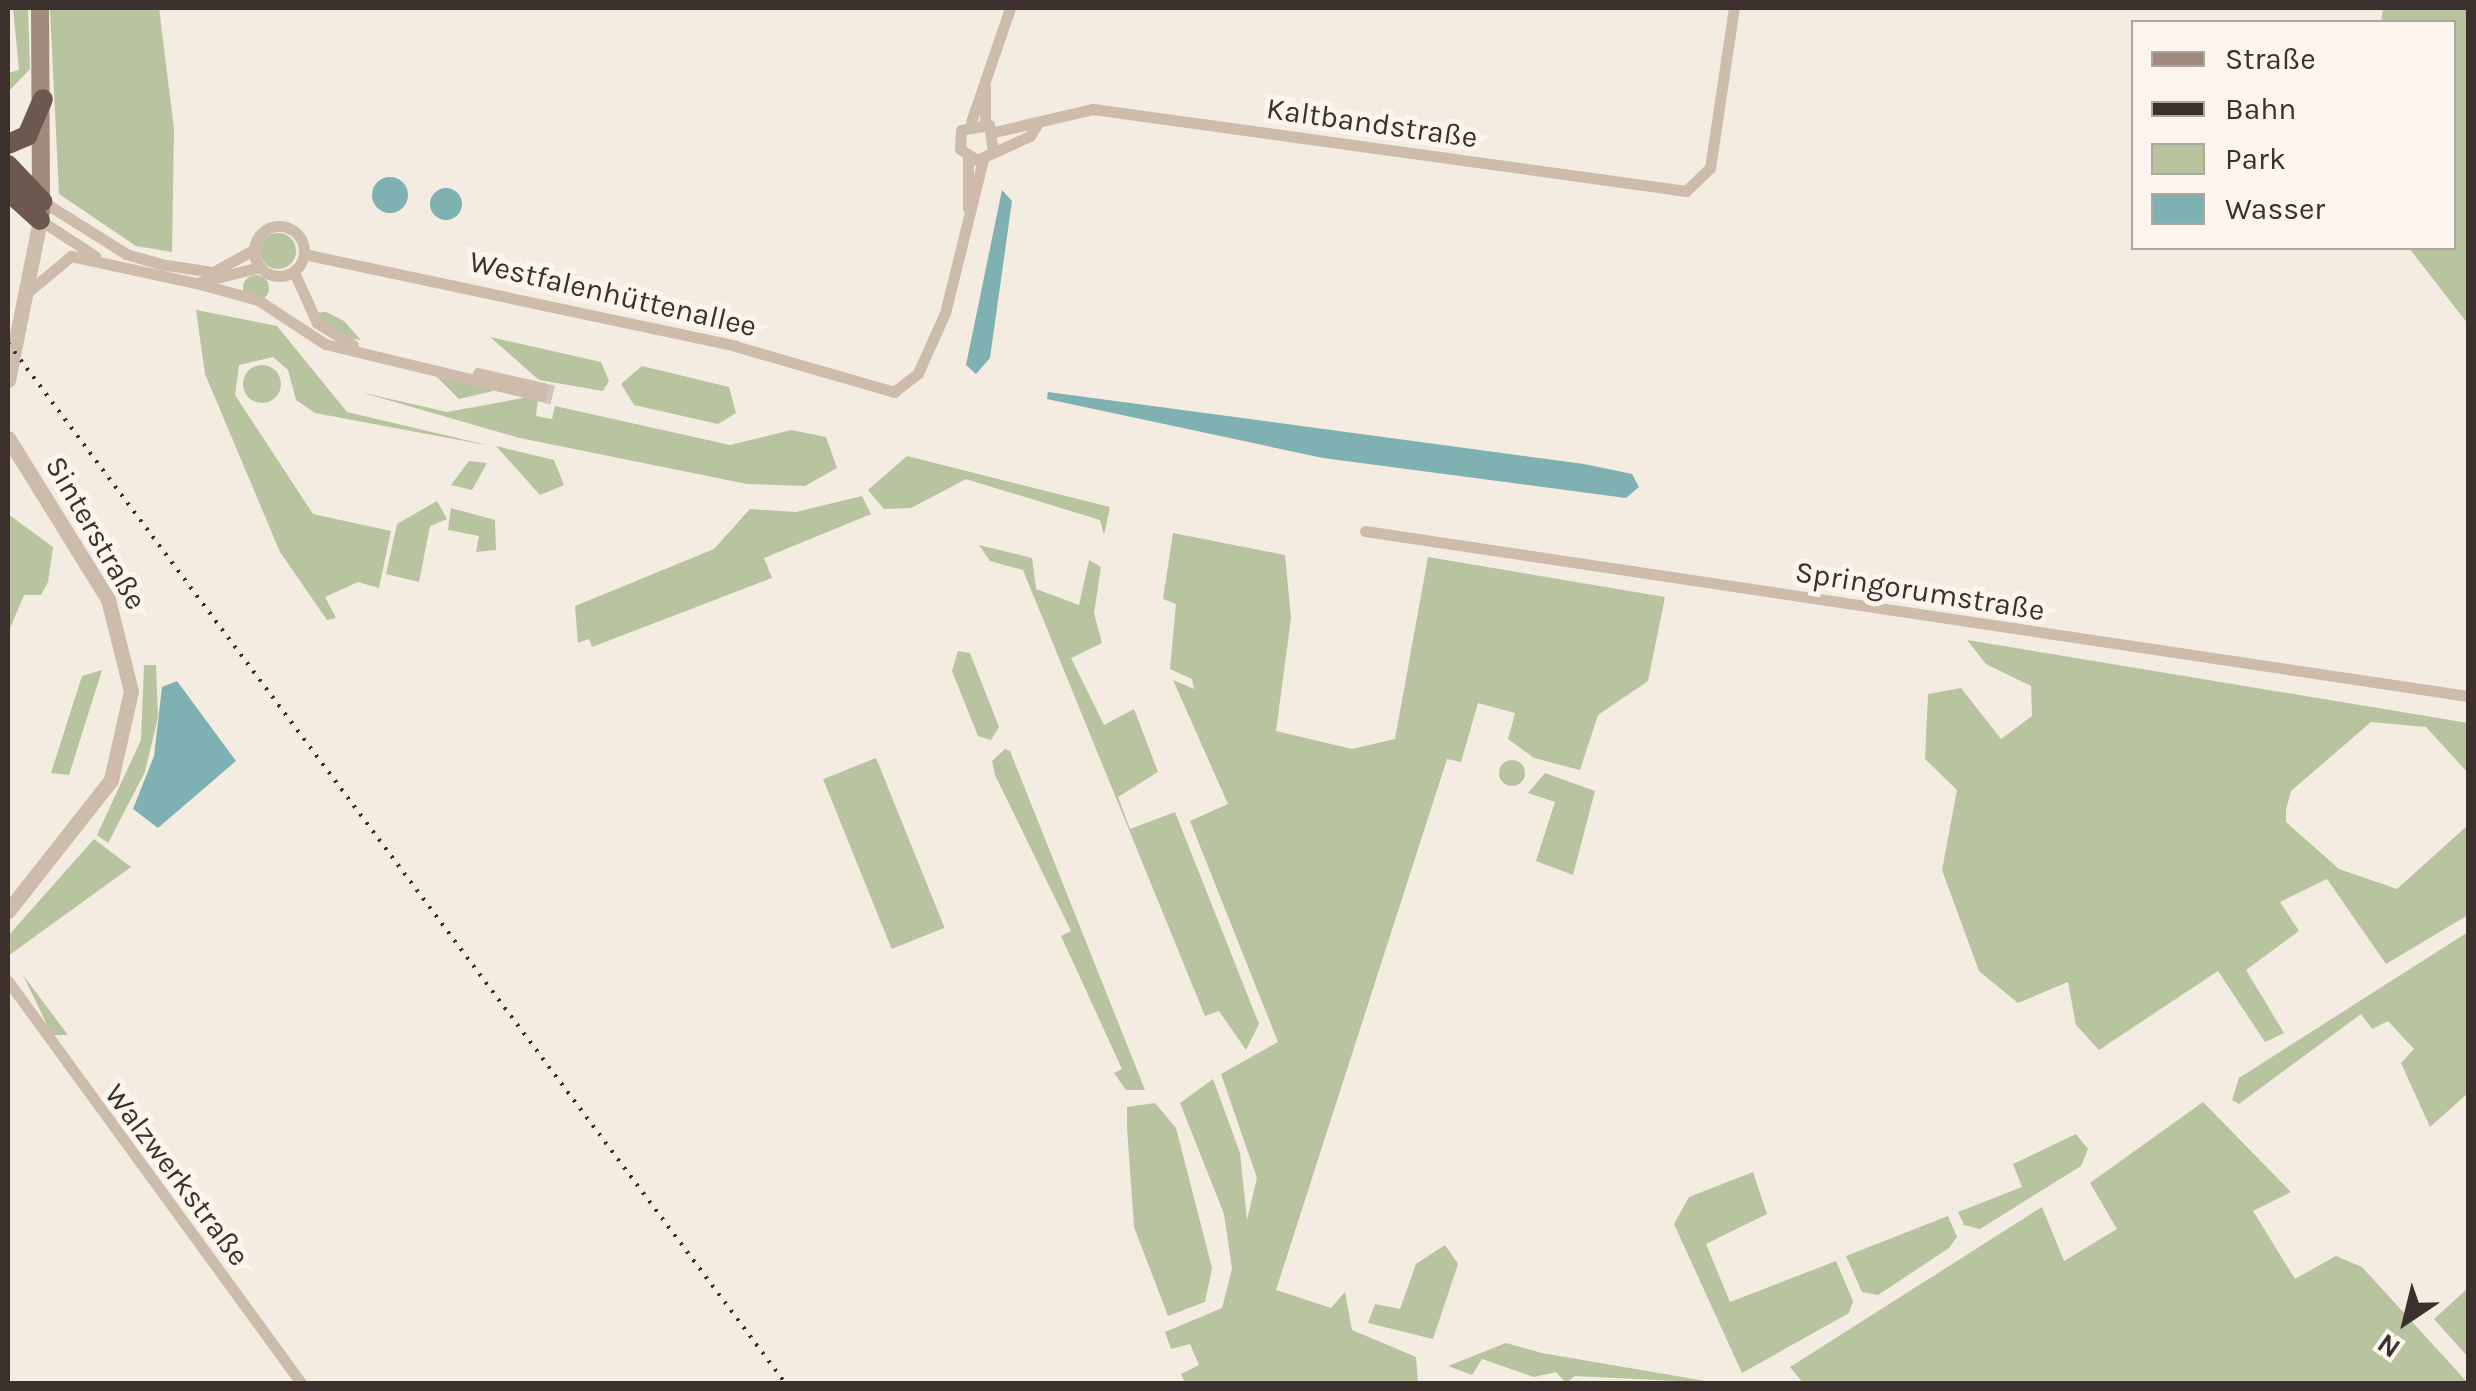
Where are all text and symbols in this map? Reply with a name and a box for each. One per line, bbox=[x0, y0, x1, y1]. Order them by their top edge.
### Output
legend bbox=[2131, 20, 2456, 250]
text: Straße bbox=[2225, 41, 2316, 77]
street label: Kaltbandstraße bbox=[1264, 90, 1480, 156]
text: Bahn bbox=[2225, 91, 2296, 127]
text: Park bbox=[2225, 141, 2286, 177]
text: Wasser bbox=[2225, 191, 2325, 227]
street label: Westfalenhüttenallee bbox=[466, 243, 760, 345]
street label: Sinterstraße bbox=[38, 450, 154, 616]
street label: Springorumstraße bbox=[1793, 553, 2047, 629]
street label: Walzwerkstraße bbox=[97, 1077, 257, 1273]
north arrow bbox=[2356, 1271, 2456, 1371]
text: N bbox=[2371, 1327, 2406, 1365]

